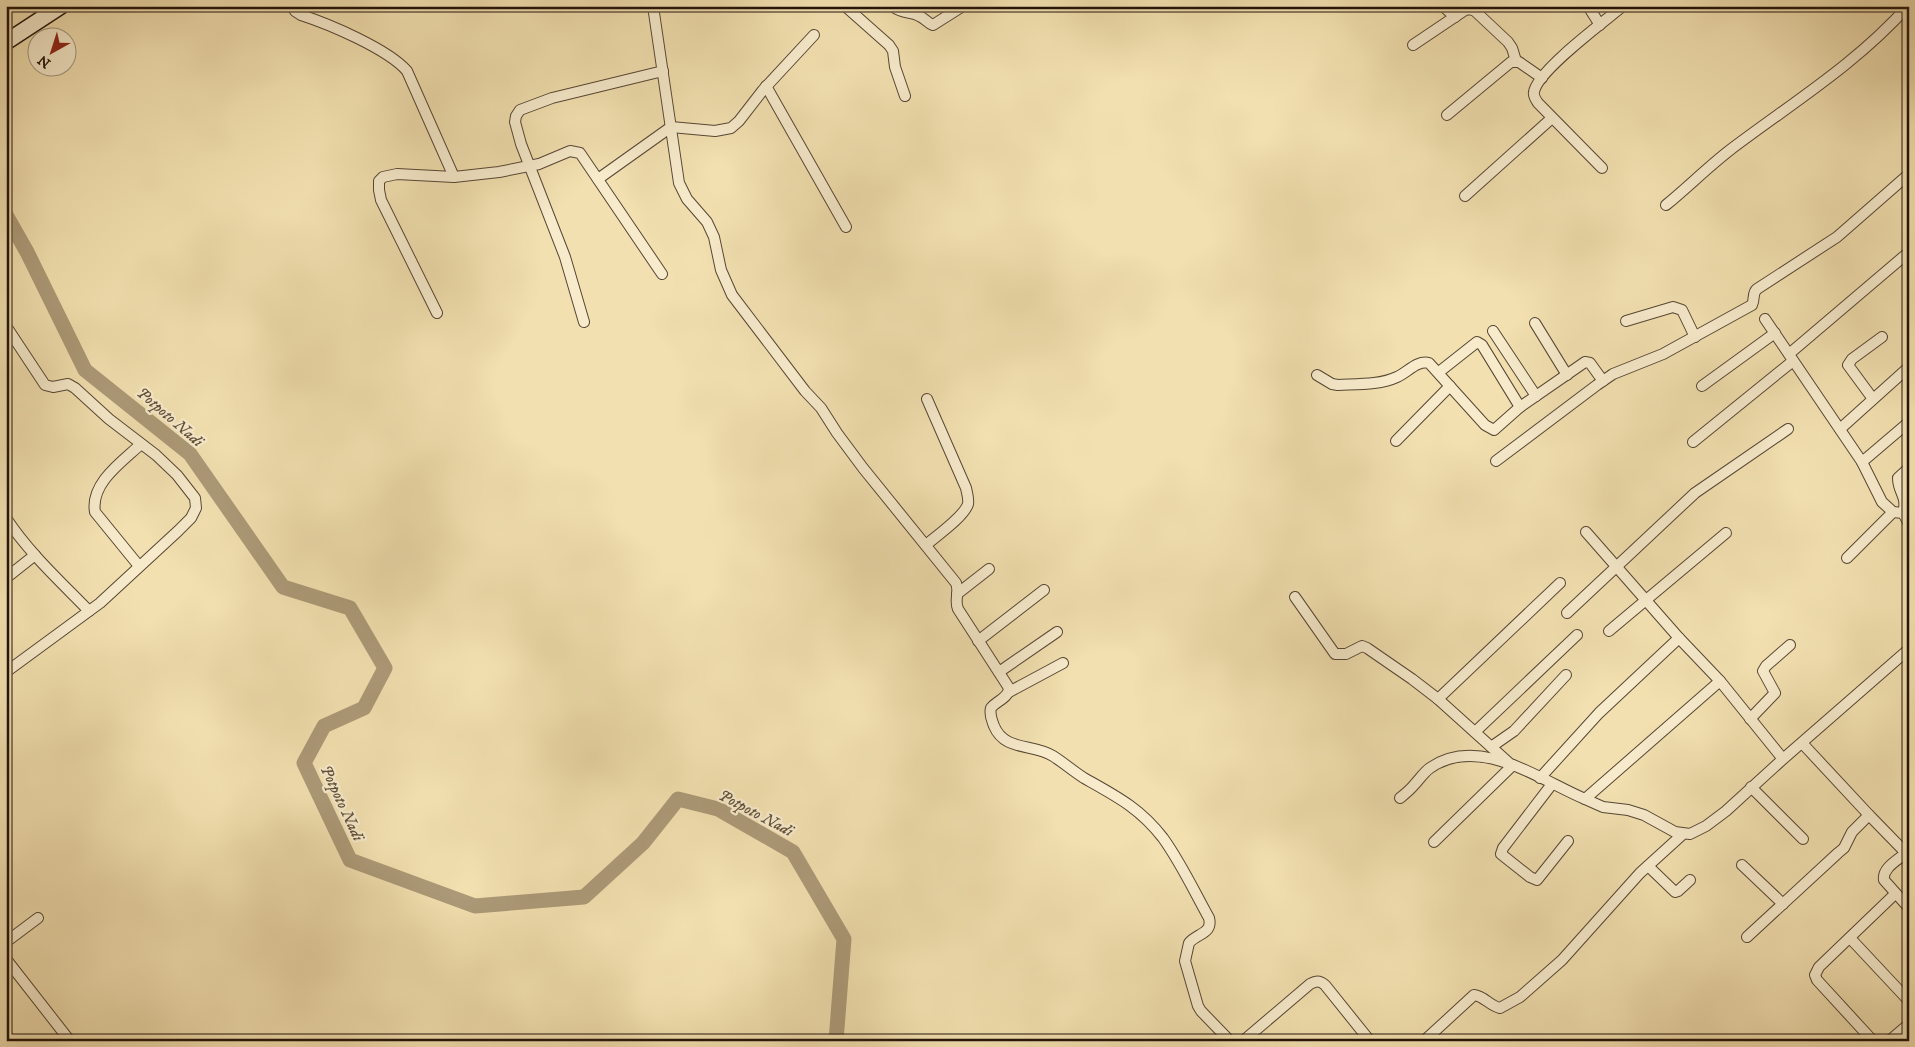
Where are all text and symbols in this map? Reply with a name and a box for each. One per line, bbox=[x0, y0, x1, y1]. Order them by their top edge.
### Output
north arrow bbox=[28, 28, 78, 78]
text: N bbox=[34, 50, 55, 72]
water label: Potpoto Nadi bbox=[133, 383, 208, 452]
water label: Potpoto Nadi bbox=[316, 762, 369, 845]
water label: Potpoto Nadi bbox=[715, 785, 798, 841]

